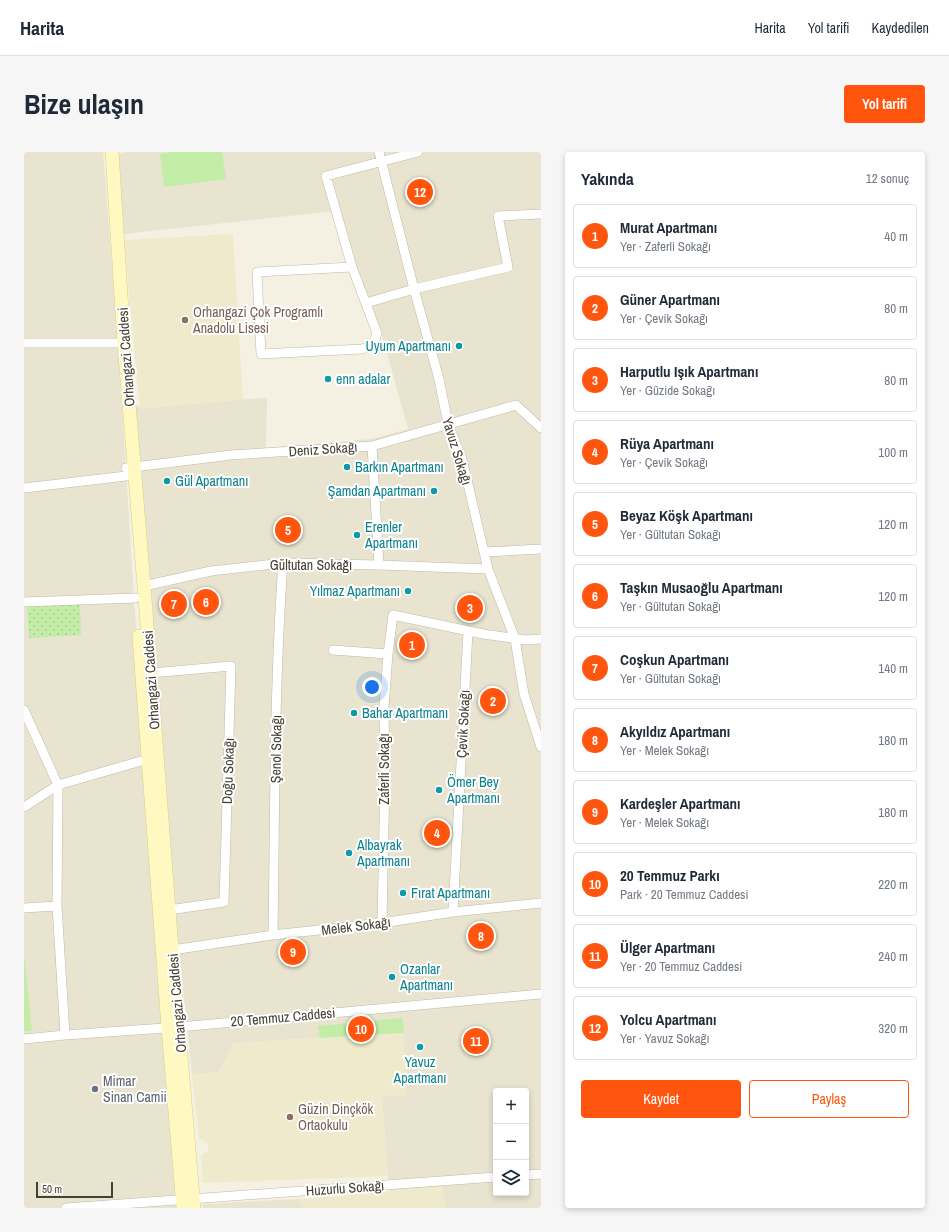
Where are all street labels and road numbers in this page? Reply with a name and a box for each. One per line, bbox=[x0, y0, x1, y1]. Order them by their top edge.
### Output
street label: Orhangazi Caddesi bbox=[114, 307, 138, 407]
street label: Yavuz Sokağı bbox=[438, 415, 476, 487]
street label: Deniz Sokağı bbox=[288, 438, 358, 460]
street label: Gültutan Sokağı bbox=[270, 556, 352, 574]
street label: Orhangazi Caddesi bbox=[139, 630, 163, 730]
street label: Çevik Sokağı bbox=[452, 689, 474, 759]
street label: Şenol Sokağı bbox=[266, 715, 286, 783]
street label: Zaferli Sokağı bbox=[375, 733, 393, 805]
street label: Doğu Sokağı bbox=[218, 738, 238, 804]
street label: Melek Sokağı bbox=[320, 913, 392, 939]
street label: Orhangazi Caddesi bbox=[164, 953, 190, 1053]
street label: 20 Temmuz Caddesi bbox=[230, 1003, 336, 1031]
street label: Huzurlu Sokağı bbox=[305, 1176, 385, 1200]

